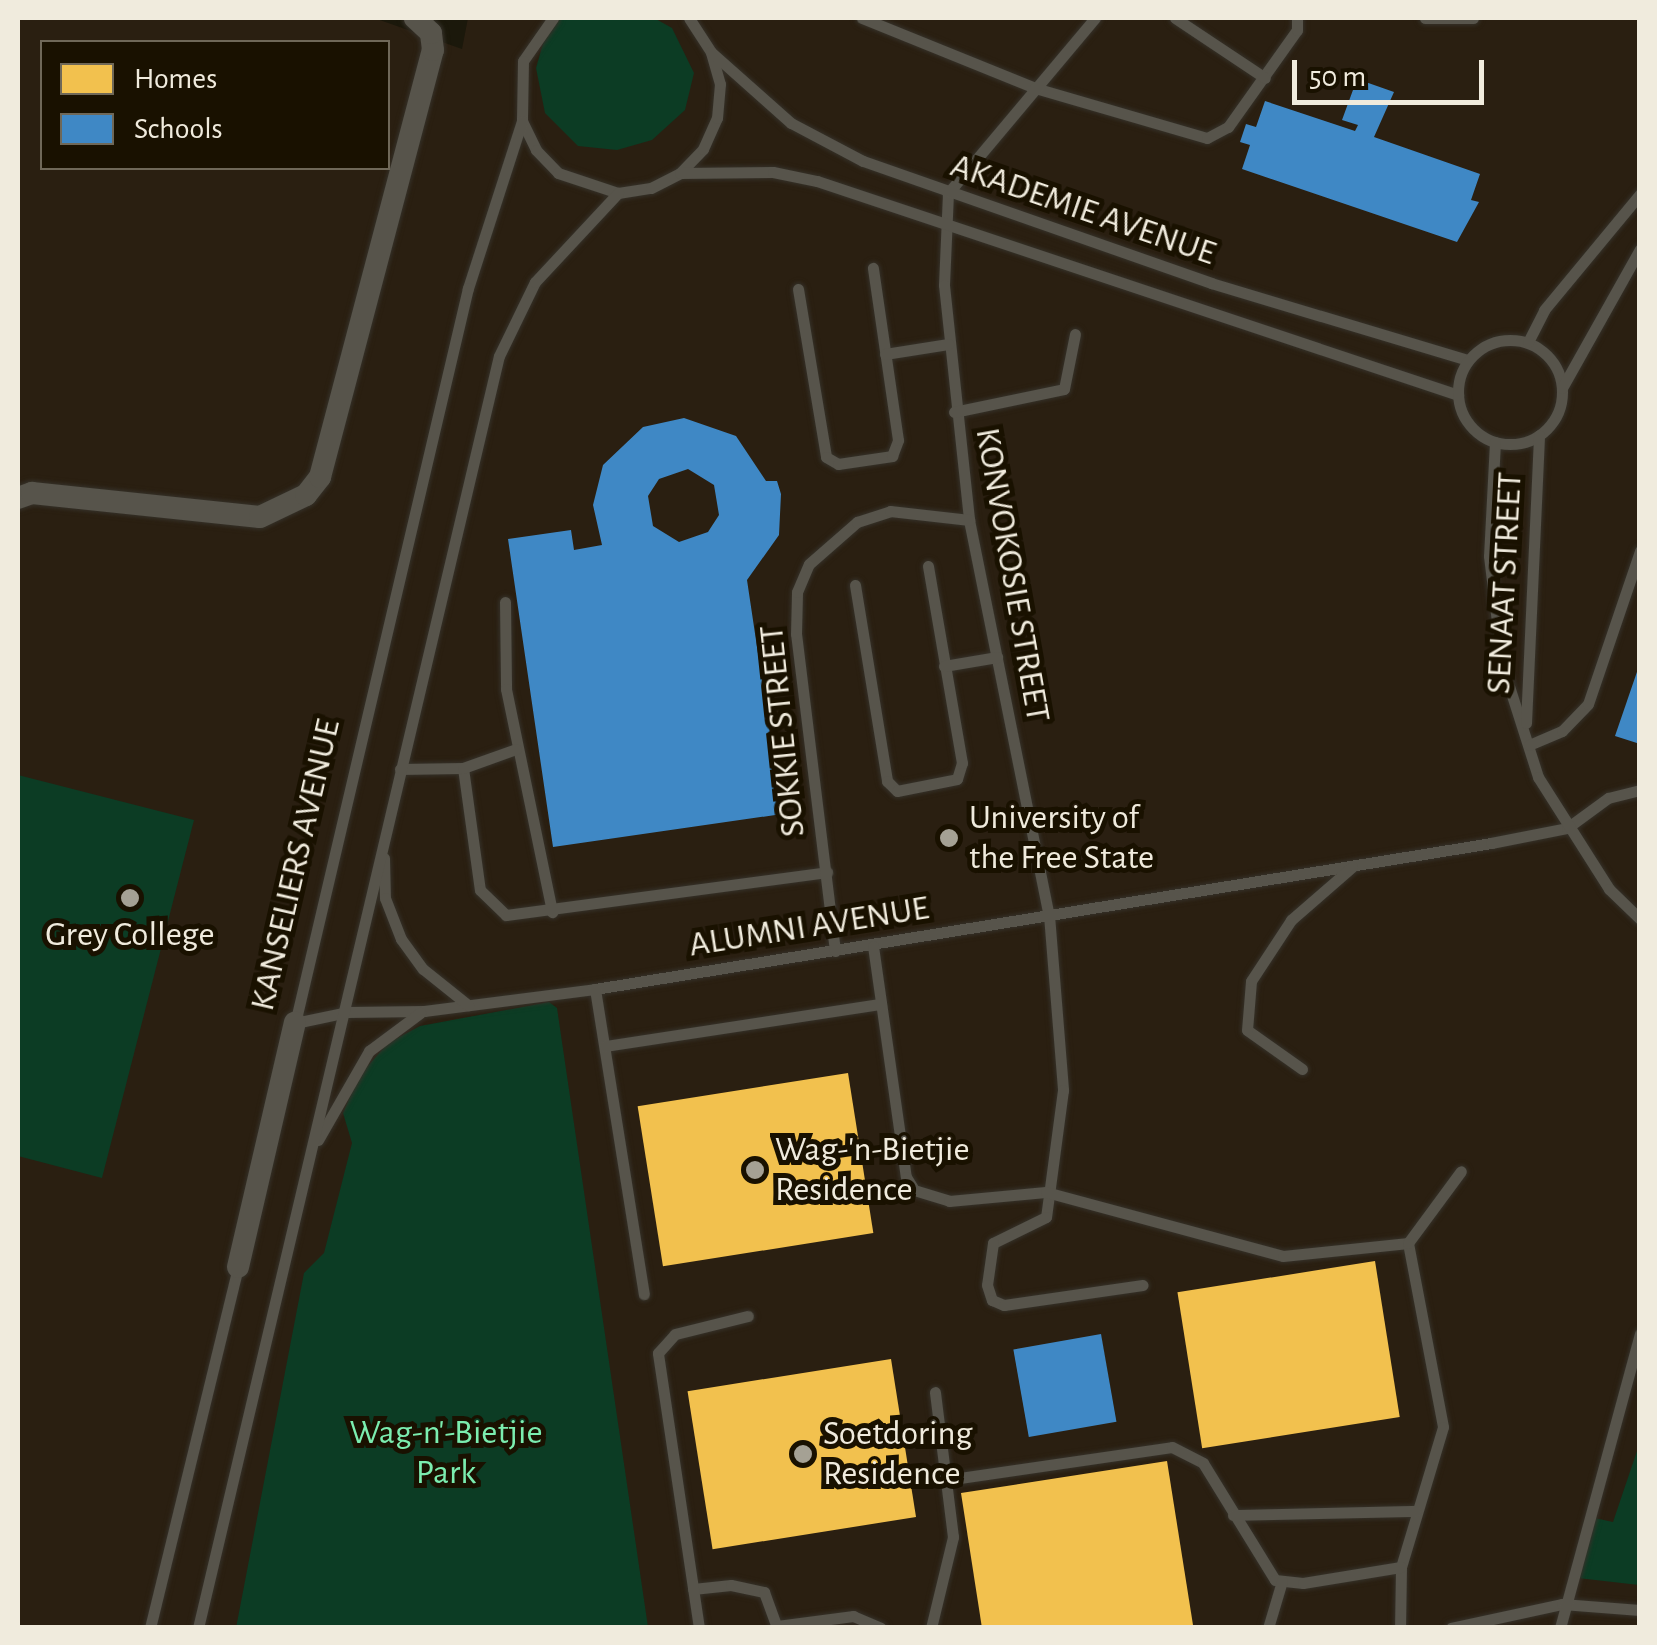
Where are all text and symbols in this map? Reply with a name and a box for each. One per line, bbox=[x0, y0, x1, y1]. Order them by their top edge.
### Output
legend bbox=[40, 40, 390, 170]
scale bar bbox=[1297, 40, 1490, 102]
text: 50 m bbox=[1309, 62, 1366, 92]
text: Homes bbox=[134, 64, 217, 94]
text: Schools bbox=[134, 114, 223, 144]
street label: AKADEMIE AVENUE bbox=[945, 145, 1221, 275]
street label: KONVOKOSIE STREET bbox=[965, 425, 1059, 725]
street label: SENAAT STREET bbox=[1478, 471, 1532, 695]
street label: SOKKIE STREET bbox=[751, 623, 815, 839]
street label: KANSELIERS AVENUE bbox=[242, 715, 350, 1015]
place label: University of the Free State bbox=[969, 797, 1154, 879]
marker: University of the Free State bbox=[938, 827, 960, 849]
marker: Grey College bbox=[119, 887, 141, 909]
street label: ALUMNI AVENUE bbox=[686, 887, 932, 967]
place label: Grey College bbox=[45, 914, 215, 956]
place label: Wag-'n-Bietjie Residence bbox=[775, 1129, 970, 1211]
marker: Wag-'n-Bietjie Residence bbox=[744, 1159, 766, 1181]
park label: Wag-n'-Bietjie Park bbox=[349, 1412, 543, 1494]
place label: Soetdoring Residence bbox=[823, 1413, 973, 1495]
marker: Soetdoring Residence bbox=[792, 1443, 814, 1465]

